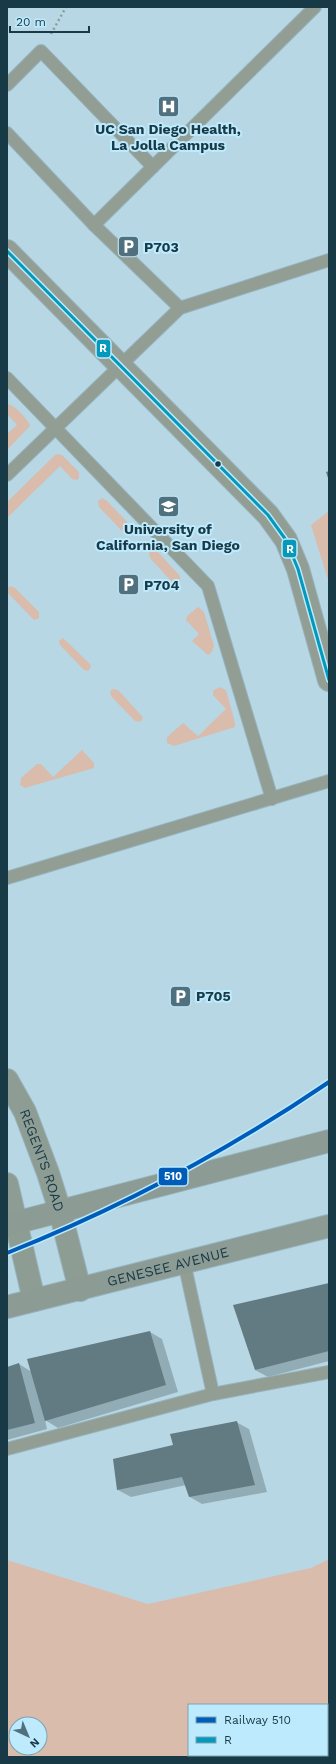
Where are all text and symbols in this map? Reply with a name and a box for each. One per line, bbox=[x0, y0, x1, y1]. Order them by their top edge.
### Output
scale bar bbox=[10, 8, 89, 34]
text: 20 m bbox=[16, 15, 46, 29]
hospital icon: UC San Diego Health, La Jolla Campus bbox=[155, 94, 181, 120]
place label: UC San Diego Health, La Jolla Campus bbox=[95, 121, 241, 153]
parking icon: P703 bbox=[115, 234, 141, 260]
place label: P703 bbox=[144, 239, 179, 255]
line badge: R bbox=[96, 339, 111, 358]
text: R bbox=[99, 342, 107, 355]
unlabelled marker bbox=[213, 459, 223, 469]
school or university icon: University of California, San Diego bbox=[155, 494, 181, 520]
place label: University of California, San Diego bbox=[96, 521, 240, 553]
line badge: R bbox=[282, 539, 297, 558]
text: R bbox=[286, 543, 294, 556]
parking icon: P704 bbox=[115, 572, 141, 598]
place label: P704 bbox=[144, 577, 180, 593]
parking icon: P705 bbox=[168, 983, 194, 1009]
place label: P705 bbox=[196, 988, 231, 1004]
street label: REGENTS ROAD bbox=[17, 1107, 68, 1214]
line badge: 510 bbox=[158, 1167, 188, 1186]
text: 510 bbox=[164, 1170, 182, 1183]
street label: GENESEE AVENUE bbox=[105, 1243, 231, 1290]
legend bbox=[188, 1704, 328, 1756]
text: Railway 510 bbox=[224, 1713, 291, 1727]
north arrow bbox=[8, 1716, 48, 1756]
text: R bbox=[224, 1733, 232, 1747]
text: N bbox=[27, 1735, 42, 1750]

